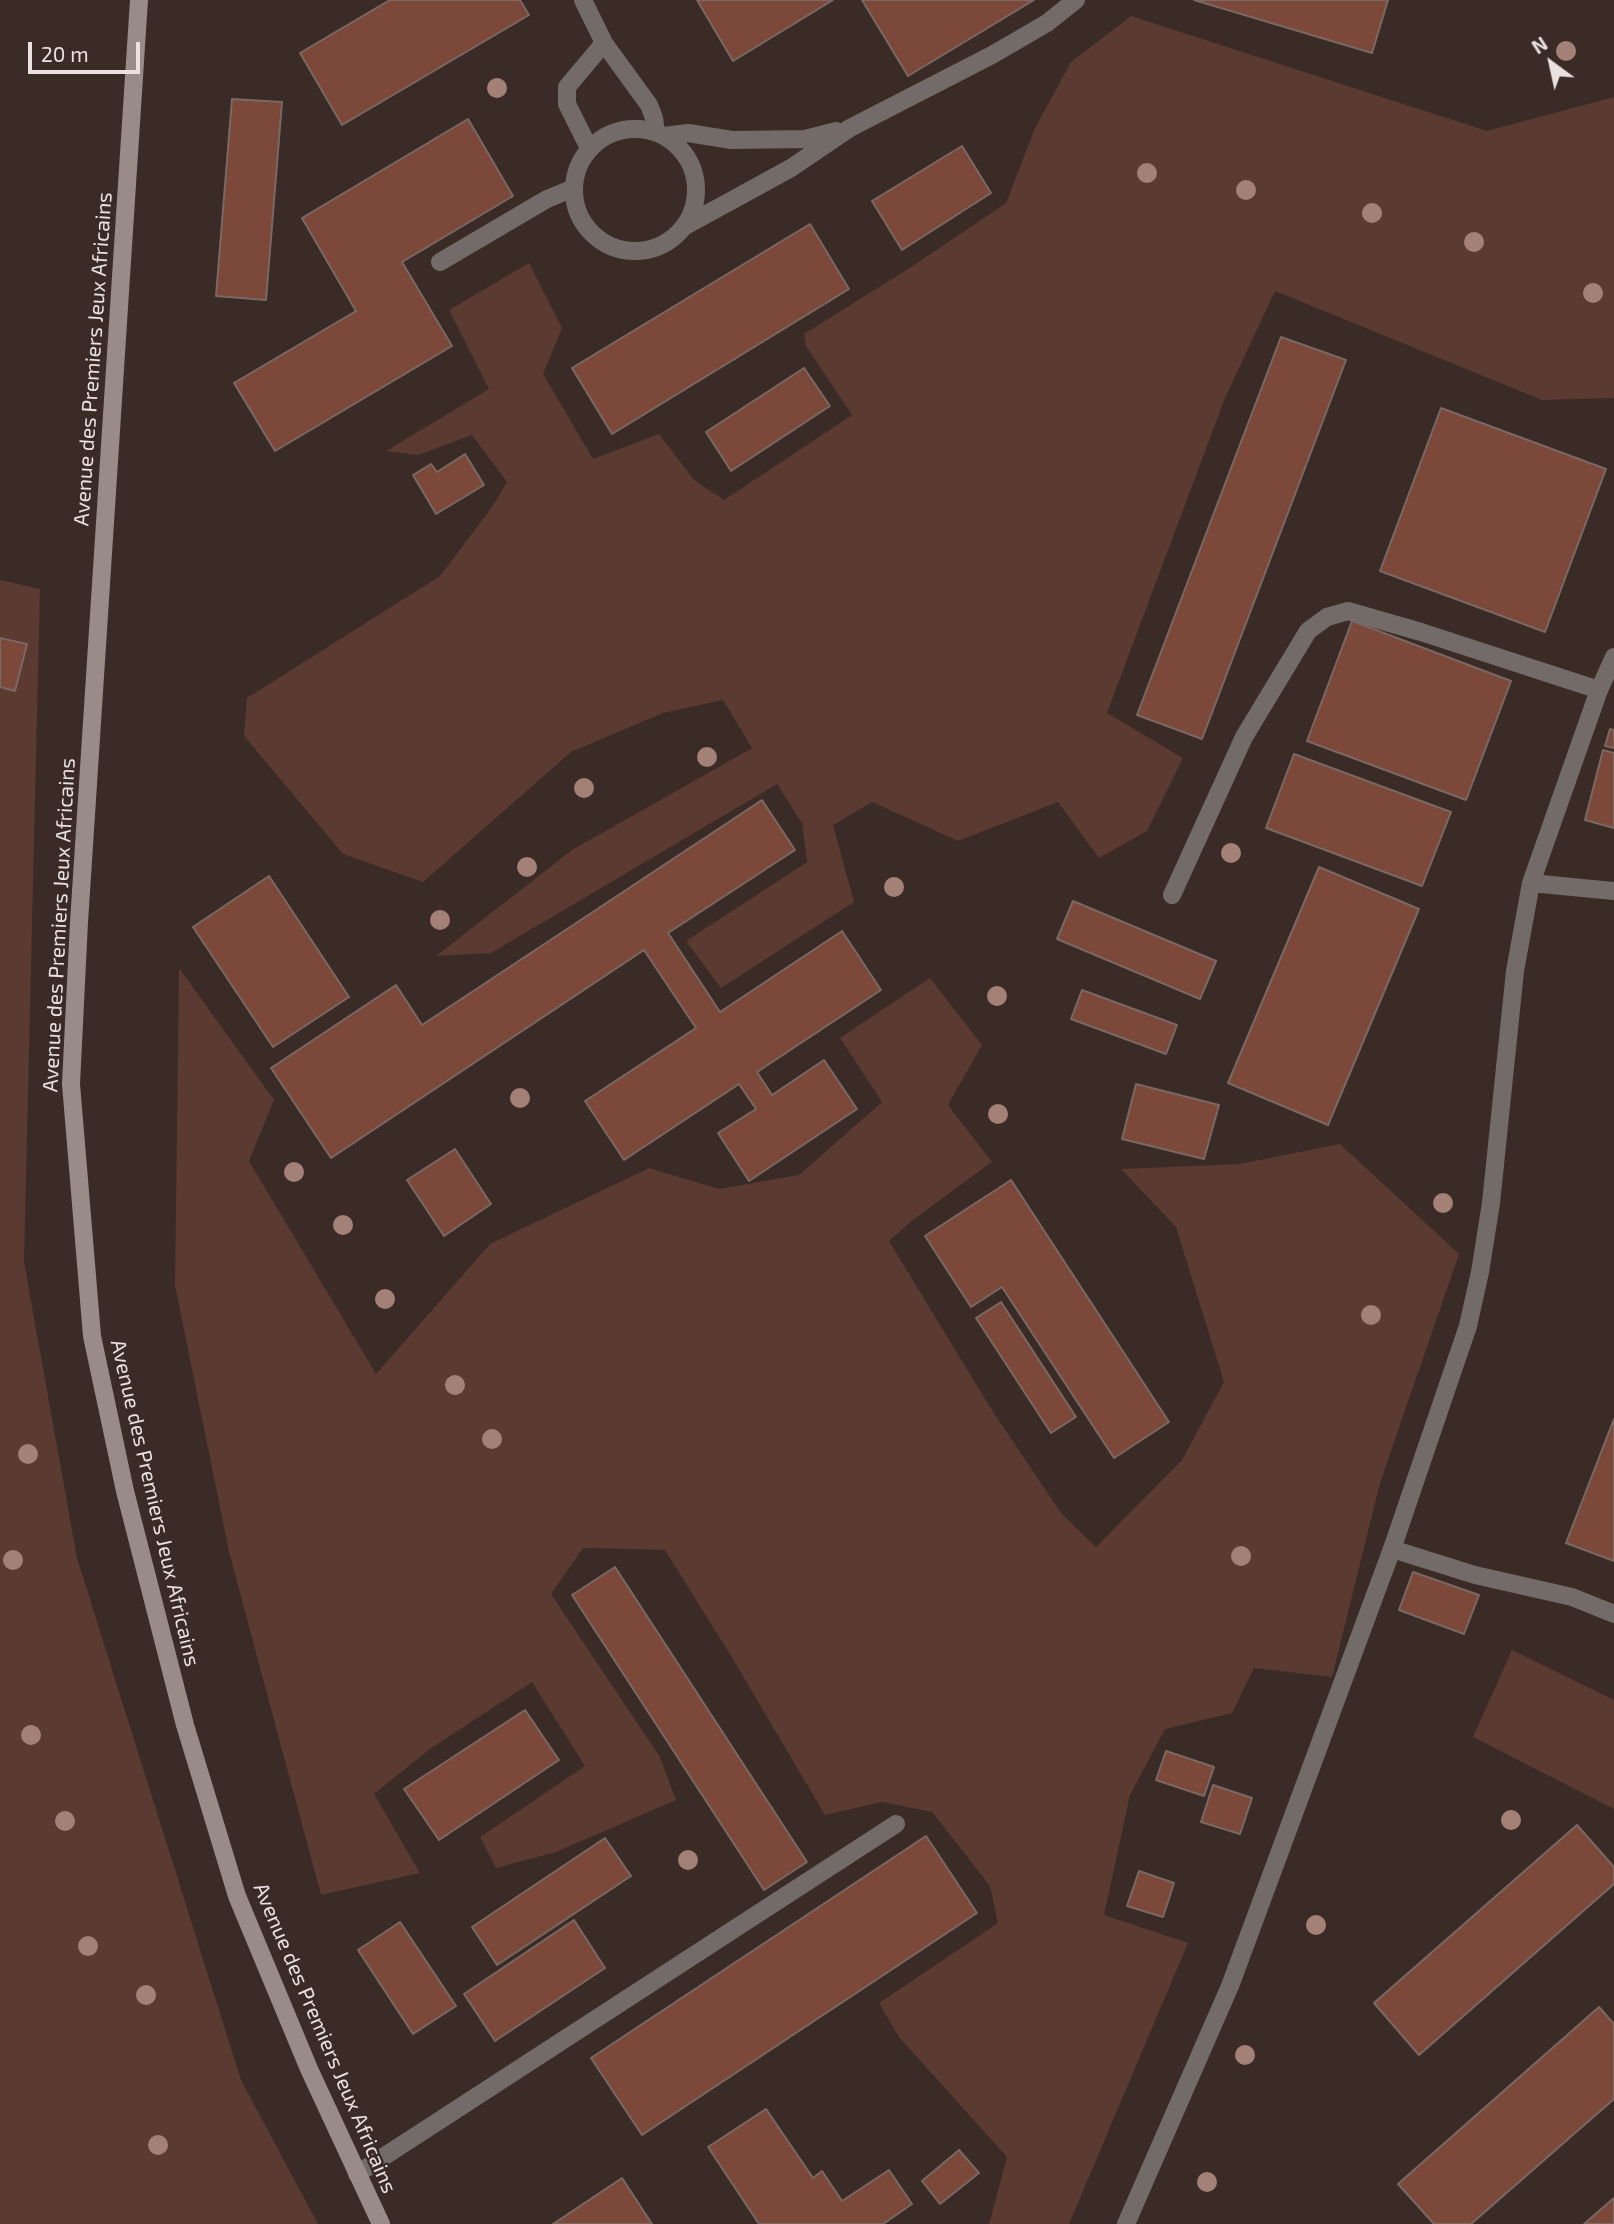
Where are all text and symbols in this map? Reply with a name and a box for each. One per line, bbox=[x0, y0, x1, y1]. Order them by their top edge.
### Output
scale bar bbox=[32, 28, 144, 72]
north arrow bbox=[1516, 28, 1586, 98]
text: N bbox=[1527, 32, 1551, 58]
text: 20 m bbox=[41, 41, 89, 66]
street label: Avenue des Premiers Jeux Africains bbox=[69, 191, 117, 527]
street label: Avenue des Premiers Jeux Africains bbox=[38, 757, 80, 1093]
street label: Avenue des Premiers Jeux Africains bbox=[105, 1337, 205, 1669]
street label: Avenue des Premiers Jeux Africains bbox=[248, 1879, 402, 2197]

